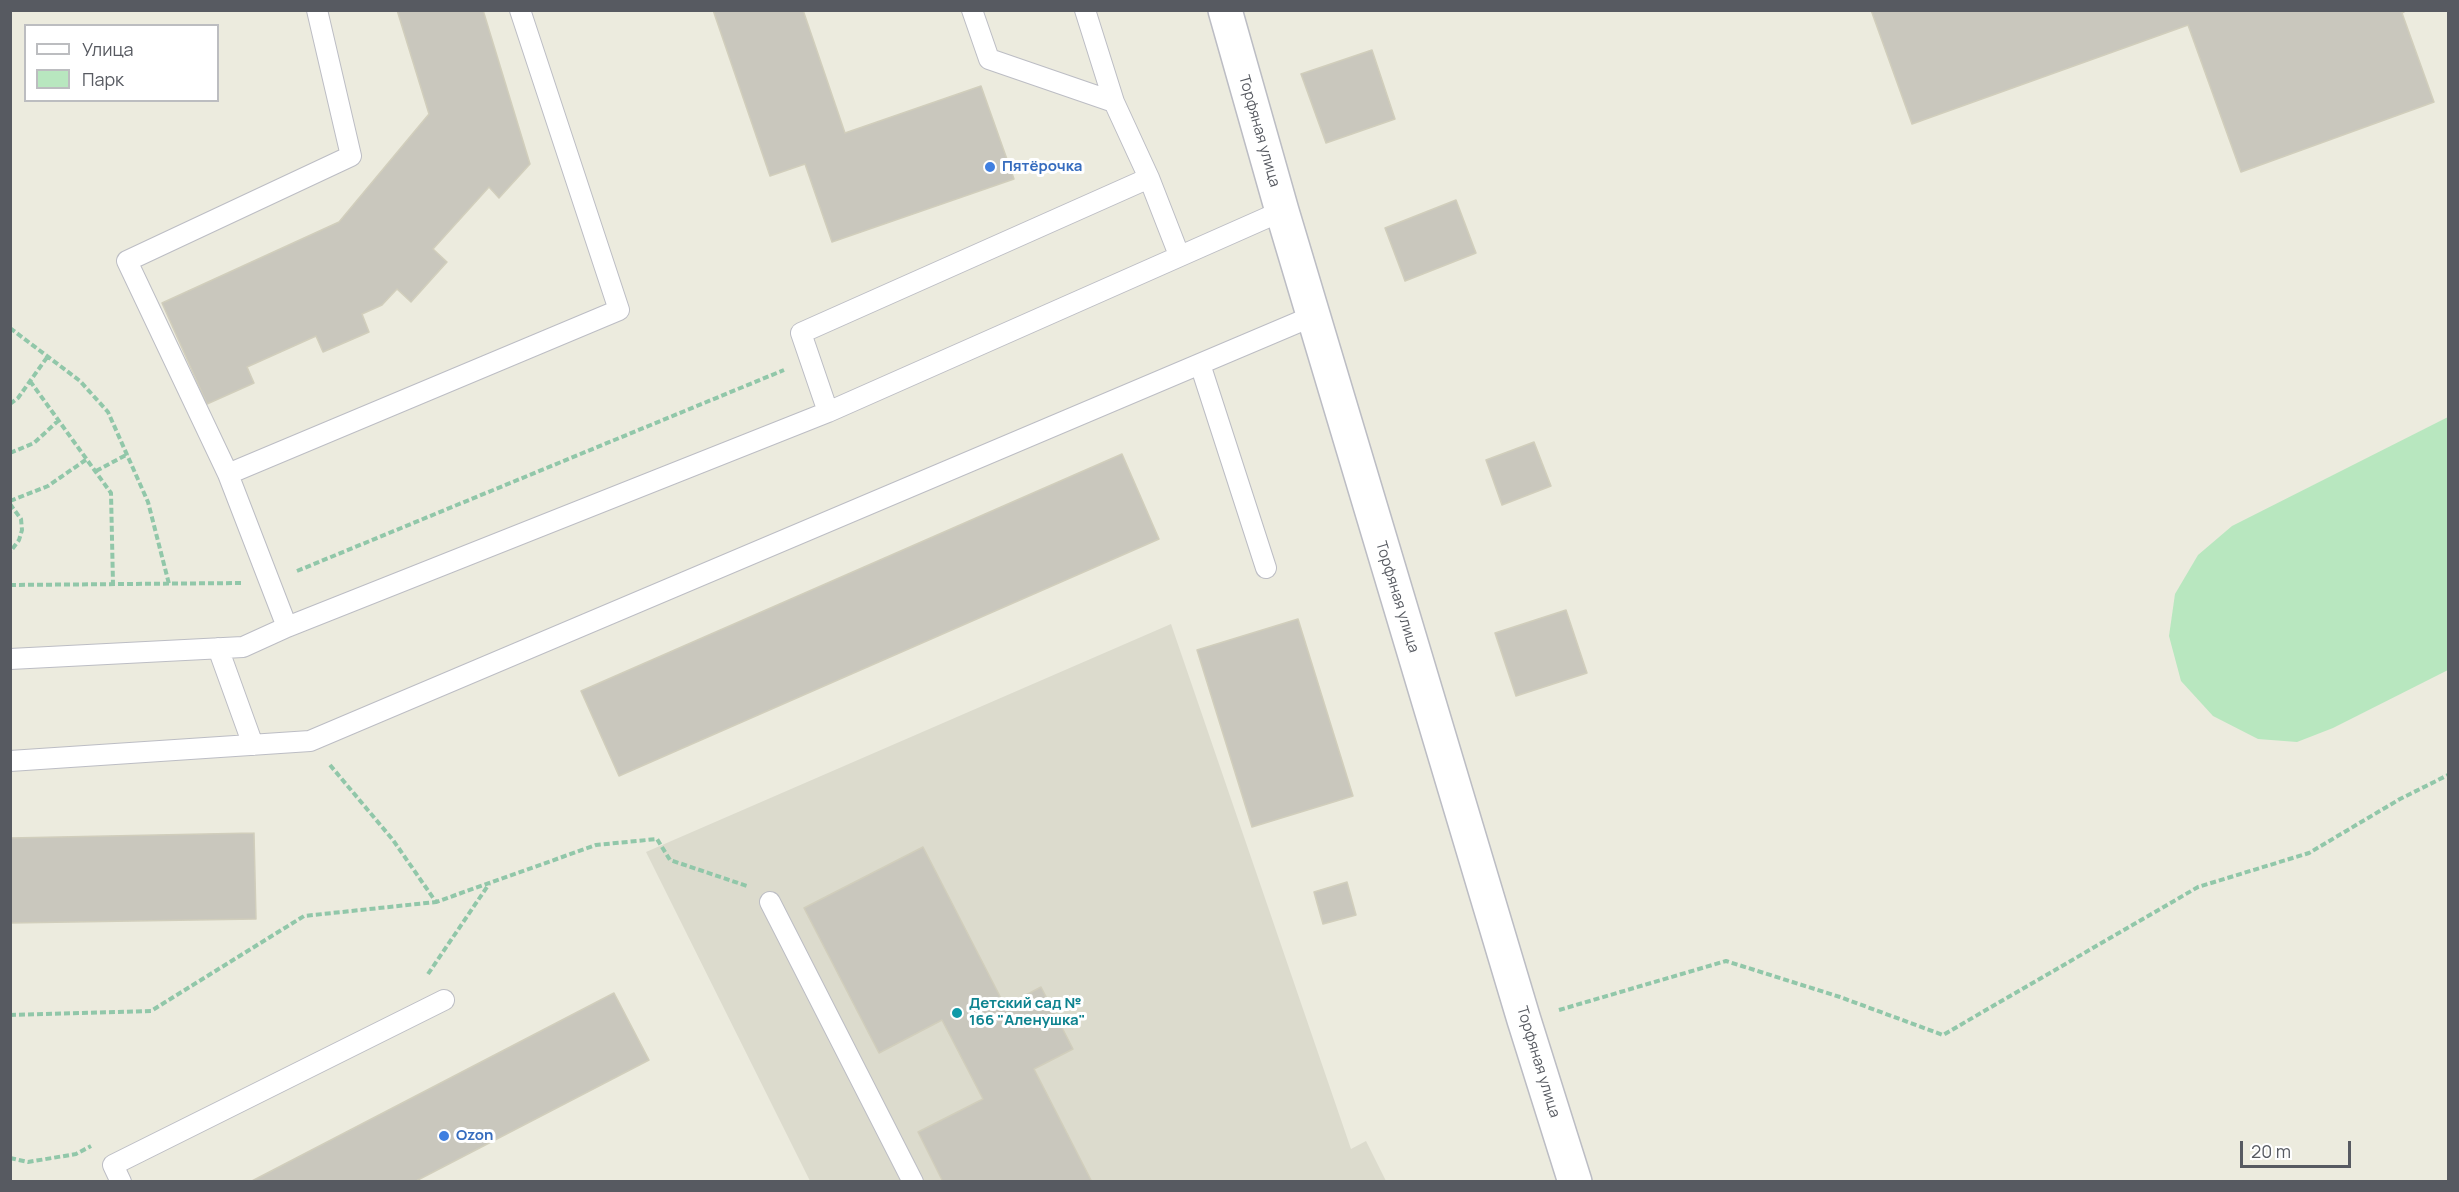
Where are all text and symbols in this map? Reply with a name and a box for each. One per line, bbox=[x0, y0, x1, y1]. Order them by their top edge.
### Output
legend bbox=[24, 24, 219, 102]
text: Улица bbox=[82, 37, 134, 61]
text: Парк bbox=[82, 67, 124, 91]
street label: Торфяная улица bbox=[1234, 73, 1284, 189]
place label: Пятёрочка bbox=[1002, 158, 1082, 176]
marker: Пятёрочка bbox=[983, 160, 997, 174]
street label: Торфяная улица bbox=[1372, 539, 1422, 655]
place label: Детский сад № 166 "Аленушка" bbox=[969, 995, 1085, 1030]
street label: Торфяная улица bbox=[1513, 1004, 1563, 1120]
marker: Детский сад № 166 "Аленушка" bbox=[950, 1006, 964, 1020]
place label: Ozon bbox=[456, 1127, 493, 1145]
marker: Ozon bbox=[437, 1129, 451, 1143]
scale bar bbox=[2243, 1129, 2354, 1167]
text: 20 m bbox=[2251, 1139, 2291, 1163]

